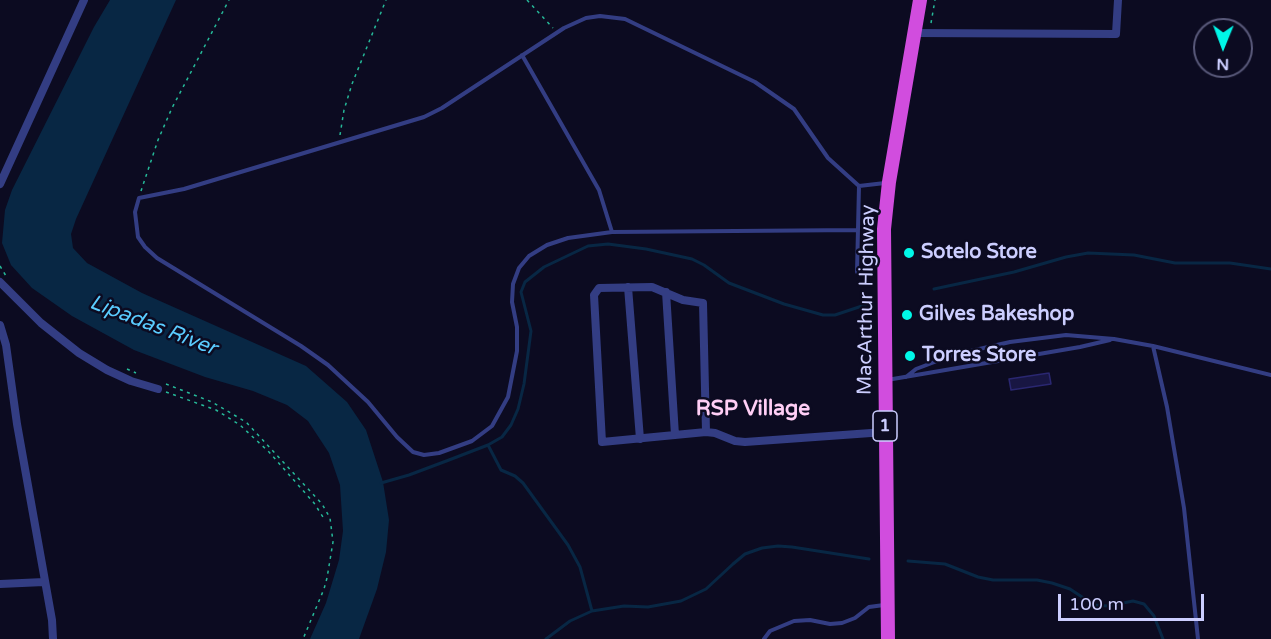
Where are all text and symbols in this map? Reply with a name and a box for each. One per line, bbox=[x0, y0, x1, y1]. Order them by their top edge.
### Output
north arrow bbox=[1193, 18, 1253, 78]
text: N bbox=[1216, 54, 1229, 74]
street label: MacArthur Highway bbox=[853, 205, 881, 395]
place label: Sotelo Store bbox=[921, 241, 1037, 265]
marker: Sotelo Store bbox=[902, 246, 916, 260]
water label: Lipadas River bbox=[86, 290, 220, 362]
place label: Gilves Bakeshop bbox=[919, 303, 1074, 327]
marker: Gilves Bakeshop bbox=[900, 308, 914, 322]
place label: Torres Store bbox=[922, 344, 1036, 368]
marker: Torres Store bbox=[903, 349, 917, 363]
district label: RSP Village bbox=[696, 396, 810, 422]
road number: 1 bbox=[873, 411, 897, 441]
scale bar bbox=[1061, 582, 1206, 620]
text: 100 m bbox=[1069, 593, 1124, 615]

